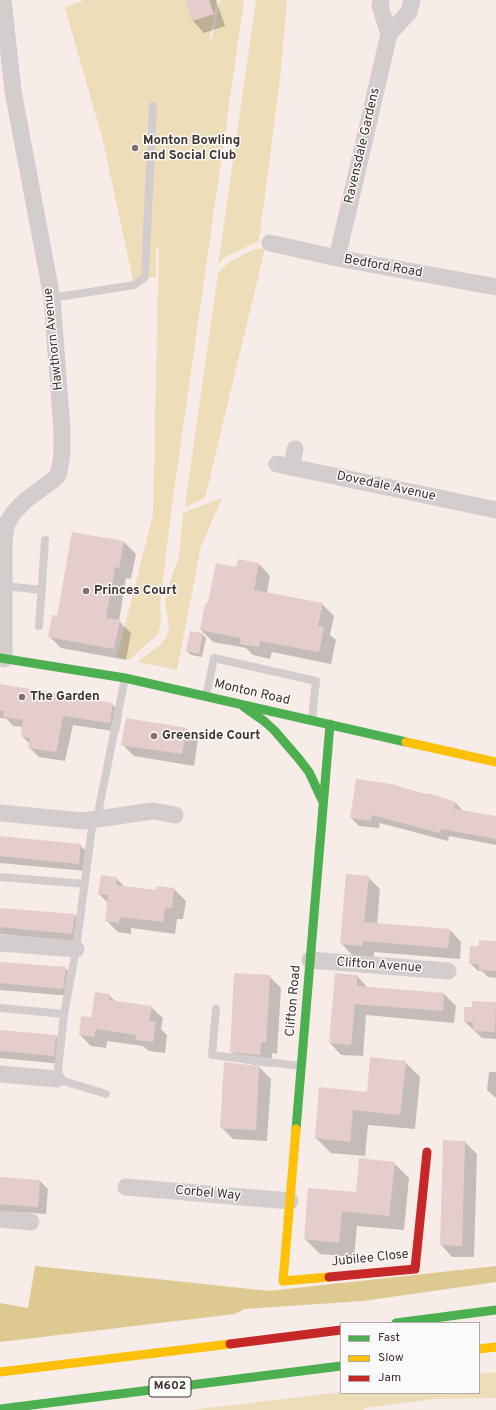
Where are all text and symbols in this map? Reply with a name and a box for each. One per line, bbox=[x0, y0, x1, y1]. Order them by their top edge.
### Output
street label: Ravensdale Gardens bbox=[342, 87, 384, 205]
place label: Monton Bowling and Social Club bbox=[143, 133, 240, 164]
marker: Monton Bowling and Social Club bbox=[130, 143, 140, 153]
street label: Bedford Road bbox=[342, 252, 424, 282]
street label: Hawthorn Avenue bbox=[41, 287, 67, 391]
street label: Dovedale Avenue bbox=[335, 469, 437, 505]
place label: Princes Court bbox=[94, 583, 177, 599]
marker: Princes Court bbox=[81, 586, 91, 596]
street label: Monton Road bbox=[213, 677, 291, 709]
place label: The Garden bbox=[30, 689, 100, 705]
marker: The Garden bbox=[17, 692, 27, 702]
place label: Greenside Court bbox=[162, 728, 260, 744]
marker: Greenside Court bbox=[149, 731, 159, 741]
street label: Clifton Avenue bbox=[336, 955, 422, 977]
street label: Clifton Road bbox=[283, 964, 305, 1038]
street label: Corbel Way bbox=[174, 1183, 242, 1205]
street label: Jubilee Close bbox=[331, 1247, 409, 1271]
legend bbox=[340, 1322, 480, 1394]
text: Fast bbox=[378, 1330, 400, 1346]
text: Slow bbox=[378, 1350, 404, 1366]
text: Jam bbox=[378, 1370, 401, 1386]
road number: M602 bbox=[149, 1377, 191, 1397]

